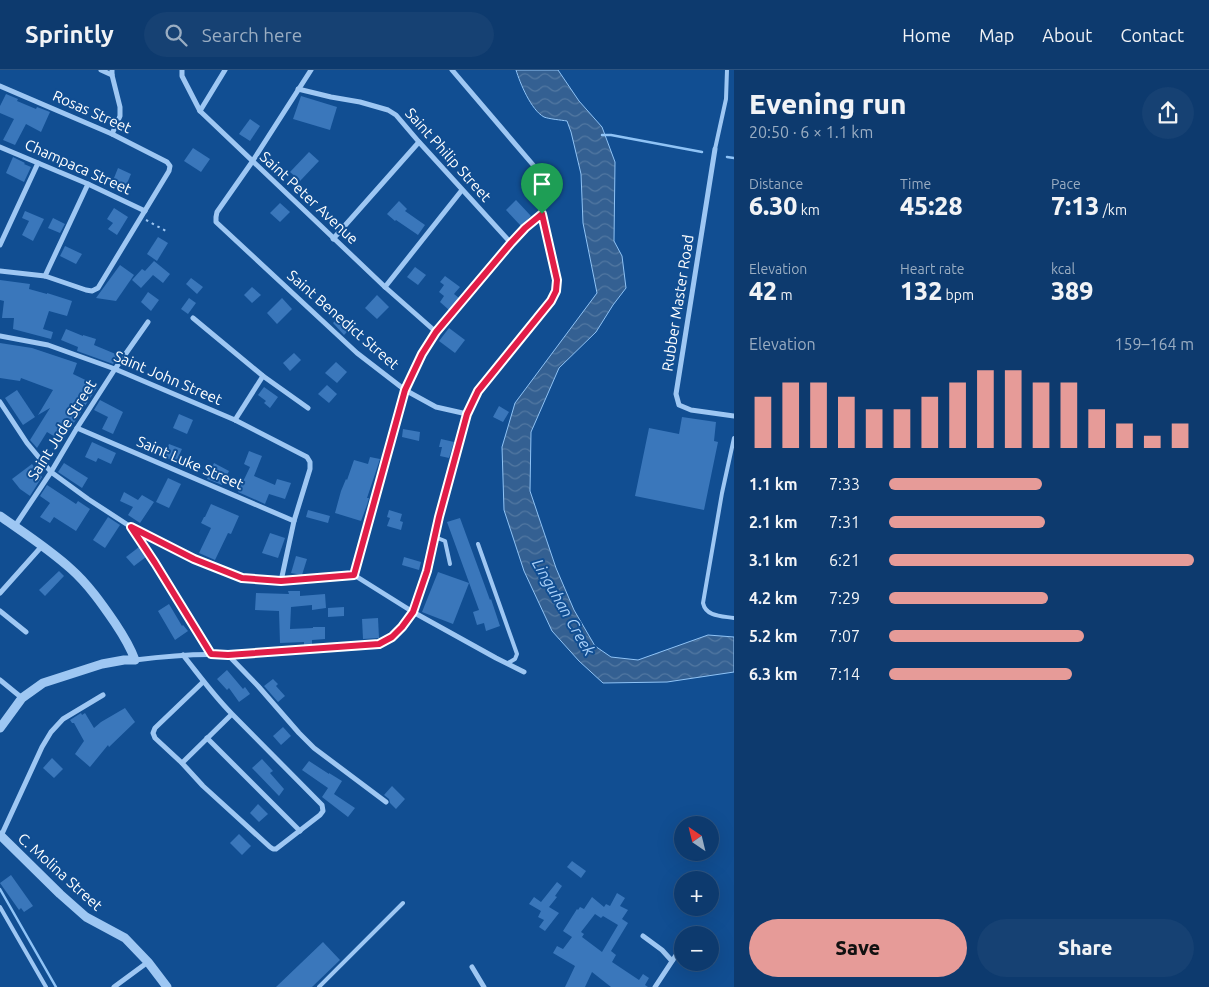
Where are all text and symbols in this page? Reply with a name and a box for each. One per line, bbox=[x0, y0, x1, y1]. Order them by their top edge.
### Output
search box bbox=[144, 12, 494, 57]
text: Sprintly bbox=[25, 21, 114, 48]
icon: search bbox=[162, 21, 190, 49]
text: Search here bbox=[202, 24, 302, 46]
text: Home bbox=[902, 25, 951, 45]
text: Map bbox=[979, 25, 1014, 45]
text: About bbox=[1042, 25, 1092, 45]
text: Contact bbox=[1120, 25, 1184, 45]
street label: Rosas Street bbox=[50, 87, 134, 136]
button: share bbox=[1142, 87, 1194, 139]
text: Evening run bbox=[749, 88, 907, 119]
street label: Saint Philip Street bbox=[402, 104, 495, 205]
text: 20:50 · 6 × 1.1 km bbox=[749, 123, 873, 141]
street label: Champaca Street bbox=[22, 135, 134, 198]
street label: Saint Peter Avenue bbox=[257, 148, 362, 247]
pin bbox=[521, 163, 563, 214]
icon: arrive bbox=[528, 170, 556, 198]
text: Distance bbox=[749, 176, 803, 192]
text: Time bbox=[900, 176, 931, 192]
text: Pace bbox=[1051, 176, 1081, 192]
text: 6.30 bbox=[749, 192, 797, 220]
text: 45:28 bbox=[900, 192, 963, 220]
text: 7:13 bbox=[1051, 192, 1099, 220]
text: km bbox=[797, 202, 820, 218]
text: /km bbox=[1099, 202, 1127, 218]
street label: Rubber Master Road bbox=[658, 233, 697, 372]
text: Elevation bbox=[749, 261, 807, 277]
text: Heart rate bbox=[900, 261, 964, 277]
text: kcal bbox=[1051, 261, 1075, 277]
street label: Saint Benedict Street bbox=[284, 266, 403, 373]
text: 42 bbox=[749, 277, 777, 305]
text: 132 bbox=[900, 277, 942, 305]
text: 389 bbox=[1051, 277, 1093, 305]
text: m bbox=[777, 287, 793, 303]
text: bpm bbox=[942, 287, 974, 303]
text: Elevation bbox=[749, 335, 816, 353]
text: 159–164 m bbox=[1114, 335, 1194, 353]
street label: Saint John Street bbox=[112, 347, 225, 408]
street label: Saint Jude Street bbox=[24, 376, 99, 483]
street label: Saint Luke Street bbox=[134, 432, 246, 493]
text: 1.1 km bbox=[749, 475, 798, 493]
text: 7:33 bbox=[829, 475, 860, 493]
text: 2.1 km bbox=[749, 513, 798, 531]
text: 7:31 bbox=[829, 513, 860, 531]
text: 3.1 km bbox=[749, 551, 798, 569]
text: 6:21 bbox=[829, 551, 860, 569]
water label: Linguhan Creek bbox=[529, 555, 599, 659]
text: 4.2 km bbox=[749, 589, 798, 607]
text: 7:29 bbox=[829, 589, 860, 607]
text: 5.2 km bbox=[749, 627, 798, 645]
text: 7:07 bbox=[829, 627, 860, 645]
text: 6.3 km bbox=[749, 665, 798, 683]
text: 7:14 bbox=[829, 665, 860, 683]
north arrow bbox=[674, 816, 719, 861]
map controls bbox=[674, 816, 719, 971]
street label: C. Molina Street bbox=[15, 829, 106, 914]
button: + bbox=[674, 871, 719, 916]
button: Save bbox=[749, 919, 967, 977]
button: Share bbox=[977, 919, 1194, 977]
button: − bbox=[674, 926, 719, 971]

